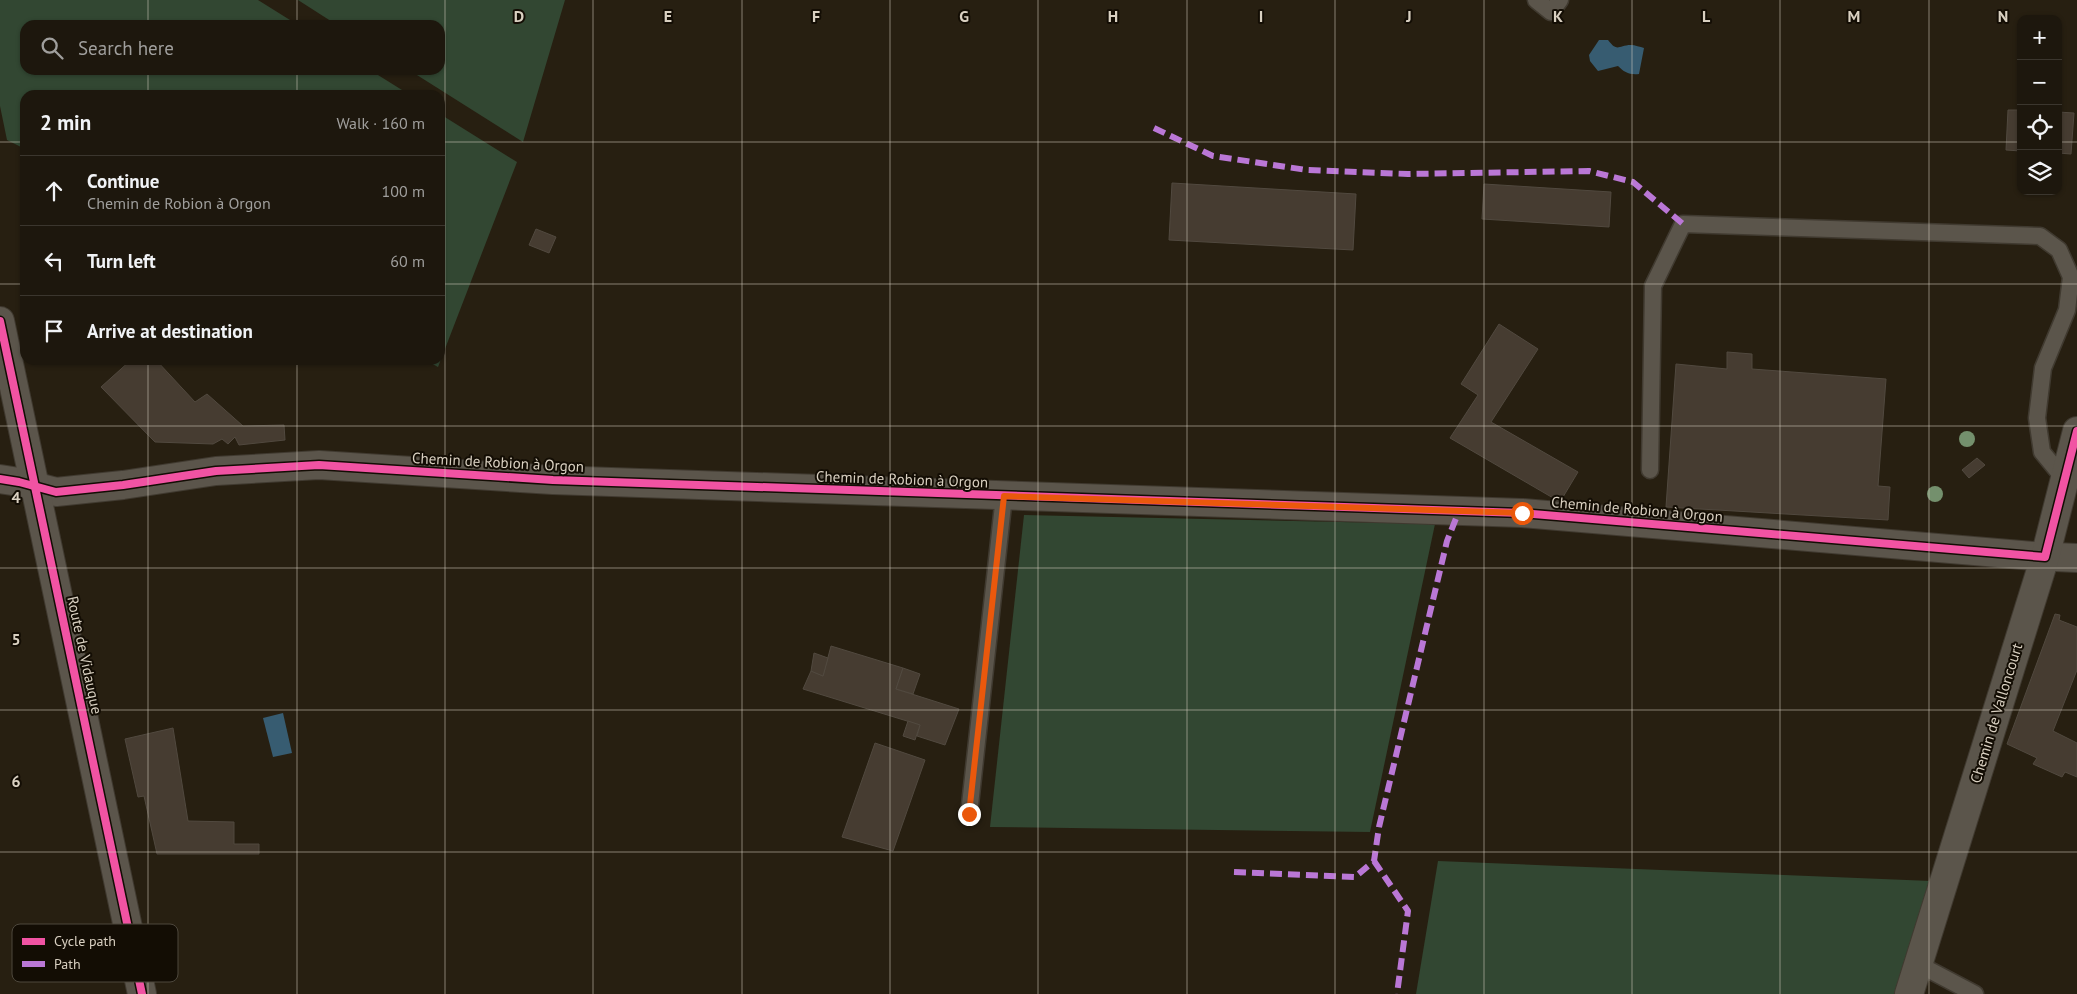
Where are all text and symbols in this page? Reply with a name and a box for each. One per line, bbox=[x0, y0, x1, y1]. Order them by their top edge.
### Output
text: D bbox=[514, 6, 524, 26]
text: E bbox=[664, 6, 672, 26]
text: F bbox=[812, 6, 820, 26]
text: G bbox=[959, 6, 969, 26]
text: H bbox=[1108, 6, 1118, 26]
text: I bbox=[1259, 6, 1263, 26]
text: J bbox=[1405, 6, 1412, 26]
text: K bbox=[1553, 6, 1563, 26]
text: L bbox=[1702, 6, 1711, 26]
text: M bbox=[1848, 6, 1860, 26]
text: N bbox=[1998, 6, 2008, 26]
map controls bbox=[2017, 15, 2062, 195]
button: + bbox=[2017, 15, 2062, 60]
search box bbox=[20, 20, 445, 75]
icon: search bbox=[38, 34, 66, 62]
text: Search here bbox=[78, 36, 174, 60]
button: − bbox=[2017, 60, 2062, 105]
button: locate bbox=[2017, 105, 2062, 150]
text: 2 min bbox=[40, 109, 91, 136]
text: Walk · 160 m bbox=[336, 113, 425, 133]
button: layers bbox=[2017, 150, 2062, 195]
text: Continue bbox=[87, 169, 159, 193]
icon: ahead bbox=[40, 177, 68, 205]
text: 100 m bbox=[382, 181, 425, 201]
text: Chemin de Robion à Orgon bbox=[87, 193, 271, 213]
icon: left bbox=[40, 247, 68, 275]
text: Turn left bbox=[87, 249, 156, 273]
text: 60 m bbox=[390, 251, 425, 271]
icon: arrive bbox=[40, 317, 68, 345]
text: Arrive at destination bbox=[87, 319, 253, 343]
street label: Chemin de Robion à Orgon bbox=[412, 448, 584, 476]
street label: Chemin de Robion à Orgon bbox=[816, 467, 988, 491]
text: 4 bbox=[11, 487, 21, 507]
street label: Chemin de Robion à Orgon bbox=[1550, 492, 1724, 526]
route start bbox=[1511, 502, 1534, 525]
street label: Route de Vidauque bbox=[63, 594, 107, 716]
text: 5 bbox=[11, 629, 21, 649]
street label: Chemin de Valloncourt bbox=[1966, 641, 2026, 785]
text: 6 bbox=[11, 771, 21, 791]
route end bbox=[958, 803, 981, 826]
legend bbox=[12, 924, 178, 982]
text: Cycle path bbox=[54, 932, 116, 950]
text: Path bbox=[54, 955, 81, 973]

